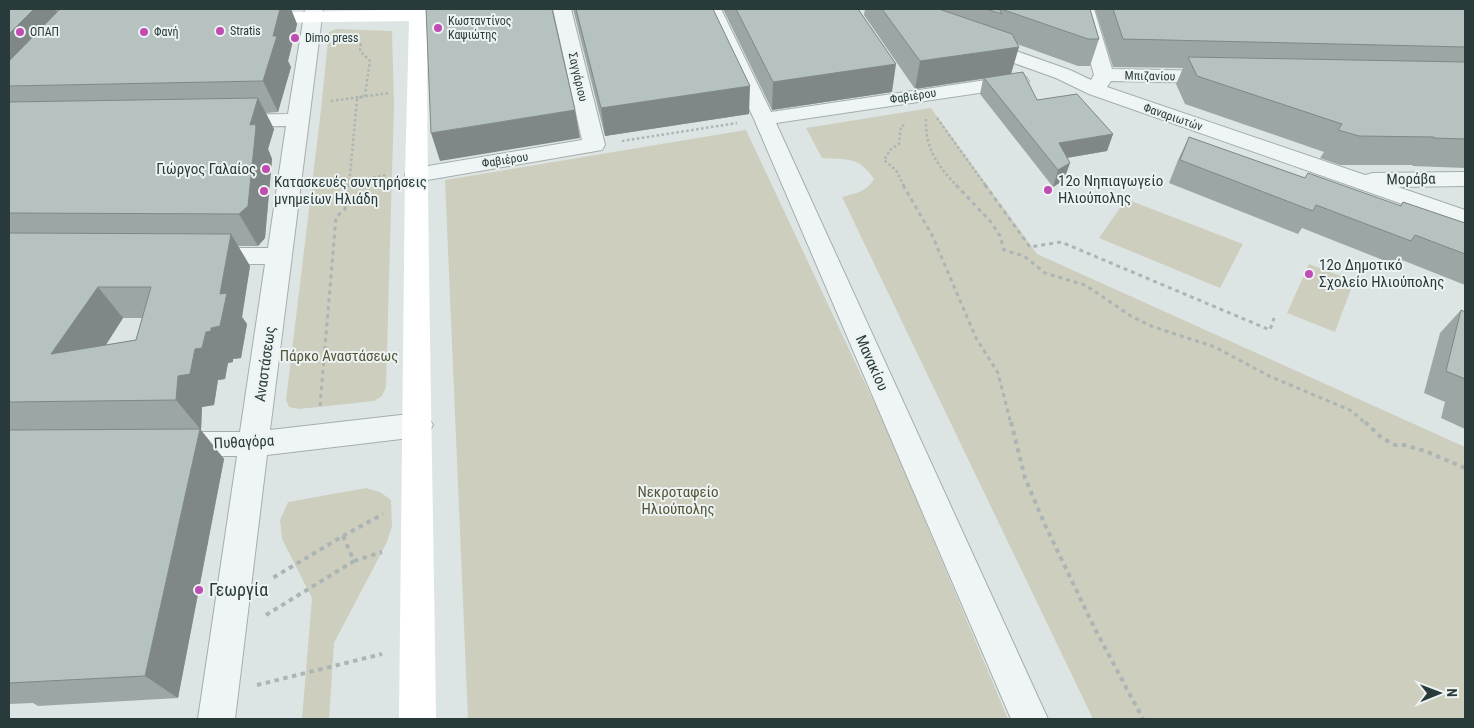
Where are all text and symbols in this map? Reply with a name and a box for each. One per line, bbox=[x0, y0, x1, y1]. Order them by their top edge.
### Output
place label: Κωσταντίνος Καψιώτης bbox=[448, 14, 512, 42]
marker: Κωσταντίνος Καψιώτης bbox=[432, 22, 444, 34]
place label: Stratis bbox=[230, 24, 261, 38]
place label: ΟΠΑΠ bbox=[30, 25, 59, 39]
place label: Φανή bbox=[154, 25, 179, 39]
marker: Stratis bbox=[214, 25, 226, 37]
marker: ΟΠΑΠ bbox=[14, 26, 26, 38]
marker: Φανή bbox=[138, 26, 150, 38]
place label: Dimo press bbox=[305, 31, 358, 45]
marker: Dimo press bbox=[289, 32, 301, 44]
street label: Σαγγάριου bbox=[566, 51, 590, 103]
street label: Μπιζανίου bbox=[1125, 69, 1176, 83]
street label: Φαβιέρου bbox=[889, 85, 937, 107]
street label: Φαναριωτών bbox=[1142, 100, 1204, 134]
street label: Φαβιέρου bbox=[481, 149, 529, 171]
place label: Γιώργος Γαλαίος bbox=[156, 160, 256, 178]
marker: Γιώργος Γαλαίος bbox=[260, 163, 272, 175]
street label: Μοράβα bbox=[1386, 170, 1436, 188]
place label: 12ο Νηπιαγωγείο Ηλιούπολης bbox=[1058, 172, 1163, 207]
place label: Κατασκευές συντηρήσεις μνημείων Ηλιάδη bbox=[274, 173, 427, 208]
marker: 12ο Νηπιαγωγείο Ηλιούπολης bbox=[1042, 184, 1054, 196]
marker: Κατασκευές συντηρήσεις μνημείων Ηλιάδη bbox=[258, 185, 270, 197]
place label: 12ο Δημοτικό Σχολείο Ηλιούπολης bbox=[1319, 256, 1444, 291]
marker: 12ο Δημοτικό Σχολείο Ηλιούπολης bbox=[1303, 268, 1315, 280]
street label: Αναστάσεως bbox=[251, 325, 279, 403]
street label: Μανακίου bbox=[852, 332, 892, 394]
park label: Πάρκο Αναστάσεως bbox=[280, 347, 398, 365]
street label: Πυθαγόρα bbox=[213, 431, 275, 453]
park label: Νεκροταφείο Ηλιούπολης bbox=[637, 483, 719, 518]
place label: Γεωργία bbox=[209, 579, 268, 600]
marker: Γεωργία bbox=[193, 584, 205, 596]
north arrow bbox=[1414, 668, 1464, 718]
text: N bbox=[1444, 688, 1460, 697]

